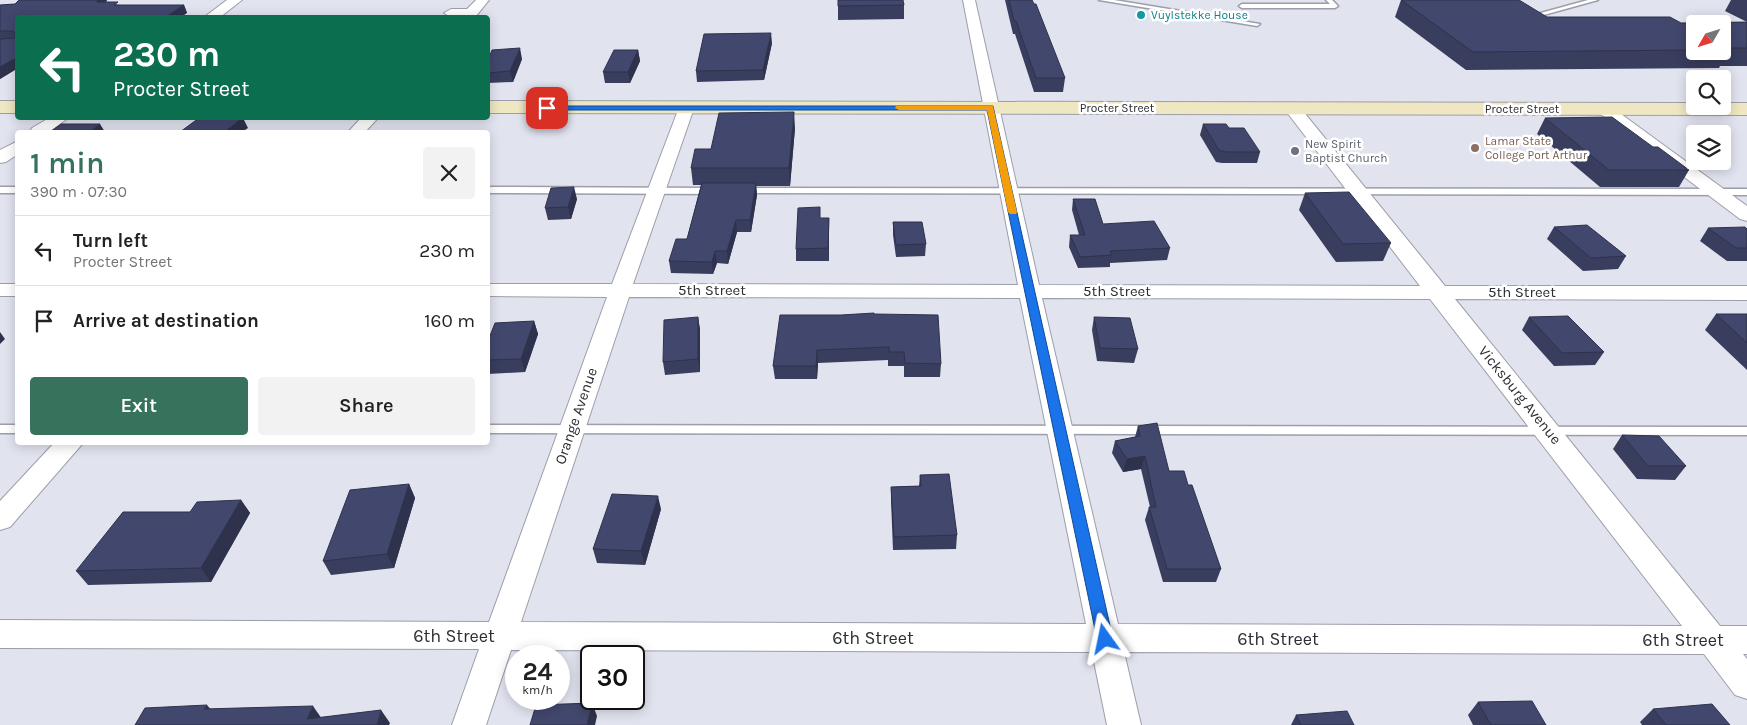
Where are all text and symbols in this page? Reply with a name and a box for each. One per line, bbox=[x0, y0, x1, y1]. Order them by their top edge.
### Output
place label: Vuylstekke House bbox=[1151, 8, 1248, 22]
marker: Vuylstekke House bbox=[1135, 9, 1147, 21]
north arrow bbox=[1686, 15, 1731, 60]
map controls bbox=[1686, 15, 1731, 170]
text: 230 m bbox=[113, 34, 220, 75]
icon: left bbox=[30, 35, 95, 100]
button: search bbox=[1686, 70, 1731, 115]
text: Procter Street bbox=[113, 76, 250, 102]
pin bbox=[526, 87, 568, 129]
icon: arrive bbox=[533, 94, 561, 122]
street label: Procter Street bbox=[1080, 101, 1155, 115]
street label: Procter Street bbox=[1485, 102, 1560, 116]
button: layers bbox=[1686, 125, 1731, 170]
place label: Lamar State College Port Arthur bbox=[1485, 134, 1588, 162]
place label: New Spirit Baptist Church bbox=[1305, 137, 1387, 165]
marker: Lamar State College Port Arthur bbox=[1469, 142, 1481, 154]
text: 1 min bbox=[30, 145, 104, 181]
marker: New Spirit Baptist Church bbox=[1289, 145, 1301, 157]
button: close bbox=[423, 147, 475, 199]
text: 390 m · 07:30 bbox=[30, 182, 127, 201]
text: Turn left bbox=[73, 230, 148, 252]
icon: left bbox=[30, 237, 58, 265]
text: 230 m bbox=[419, 240, 475, 262]
text: Procter Street bbox=[73, 252, 172, 271]
street label: 5th Street bbox=[678, 281, 746, 299]
street label: 5th Street bbox=[1083, 282, 1151, 300]
street label: 5th Street bbox=[1488, 283, 1556, 301]
icon: arrive bbox=[30, 307, 58, 335]
text: Arrive at destination bbox=[73, 310, 259, 332]
text: 160 m bbox=[424, 310, 475, 332]
street label: Vicksburg Avenue bbox=[1475, 342, 1565, 448]
street label: Orange Avenue bbox=[551, 365, 601, 467]
button: Exit bbox=[30, 377, 248, 435]
button: Share bbox=[258, 377, 475, 435]
position arrow bbox=[1078, 612, 1130, 664]
street label: 6th Street bbox=[413, 625, 495, 647]
street label: 6th Street bbox=[832, 627, 914, 649]
street label: 6th Street bbox=[1237, 628, 1319, 650]
street label: 6th Street bbox=[1642, 629, 1724, 651]
speed limit sign: 30 bbox=[580, 645, 645, 710]
text: 24 bbox=[522, 657, 553, 686]
text: km/h bbox=[522, 683, 553, 697]

